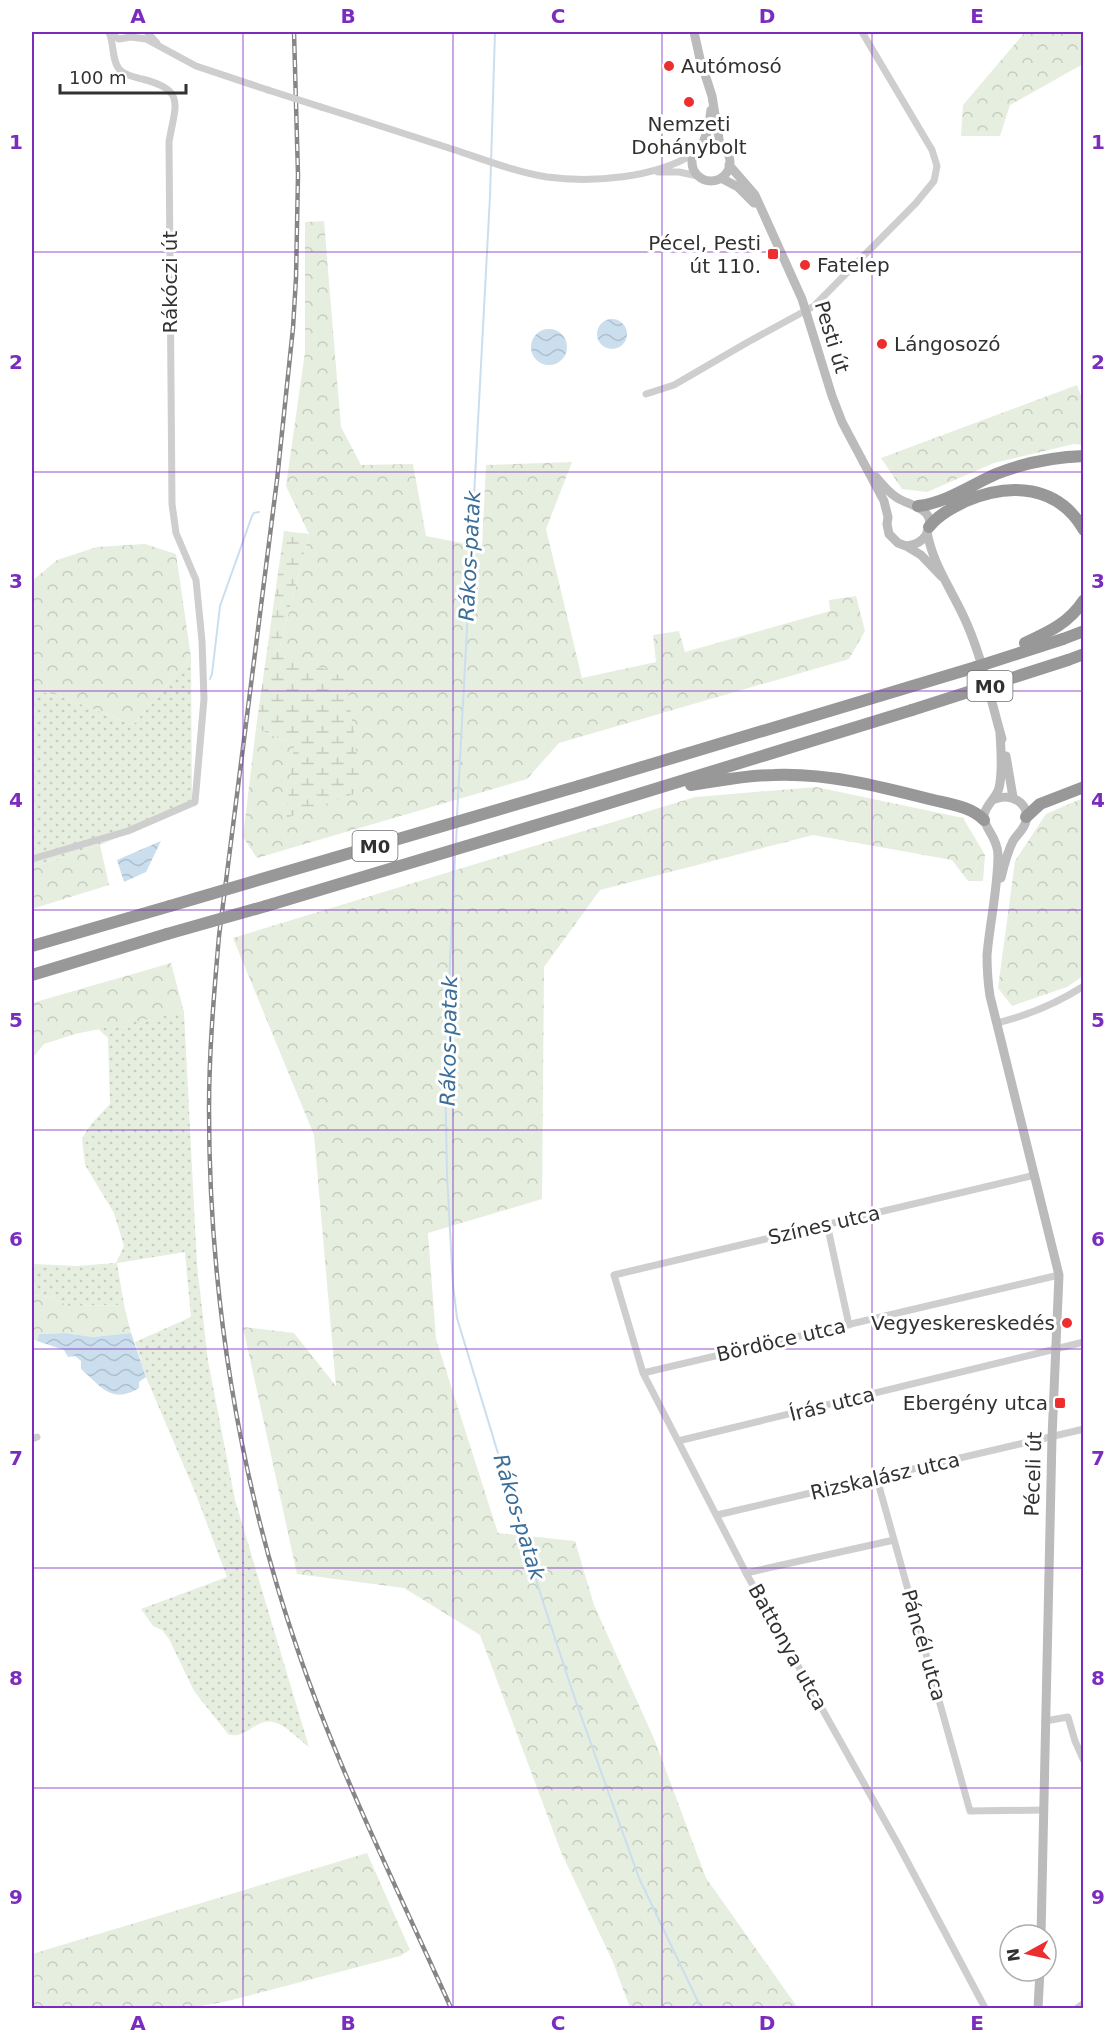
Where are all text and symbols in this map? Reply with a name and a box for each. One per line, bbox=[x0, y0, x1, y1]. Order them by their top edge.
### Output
text: A bbox=[130, 4, 146, 28]
text: B bbox=[340, 4, 356, 28]
text: C bbox=[551, 4, 565, 28]
text: D bbox=[759, 4, 775, 28]
text: E bbox=[970, 4, 984, 28]
place label: Autómosó bbox=[681, 54, 782, 78]
scale bar bbox=[60, 57, 186, 95]
marker: Autómosó bbox=[662, 59, 676, 73]
text: 100 m bbox=[69, 67, 127, 88]
marker: Nemzeti Dohánybolt bbox=[682, 95, 696, 109]
place label: Nemzeti Dohánybolt bbox=[631, 112, 747, 159]
text: 1 bbox=[9, 130, 23, 154]
text: 1 bbox=[1091, 130, 1105, 154]
street label: Rákóczi út bbox=[158, 230, 182, 333]
place label: Pécel, Pesti út 110. bbox=[648, 231, 761, 278]
marker: Pécel, Pesti út 110. bbox=[766, 247, 780, 261]
place label: Fatelep bbox=[817, 253, 890, 277]
marker: Fatelep bbox=[798, 258, 812, 272]
street label: Pesti út bbox=[810, 298, 854, 376]
place label: Lángosozó bbox=[894, 332, 1000, 356]
marker: Lángosozó bbox=[875, 337, 889, 351]
text: 2 bbox=[9, 350, 23, 374]
text: 2 bbox=[1091, 350, 1105, 374]
water label: Rákos-patak bbox=[455, 489, 485, 622]
text: 3 bbox=[9, 569, 23, 593]
text: 3 bbox=[1091, 569, 1105, 593]
road number: M0 bbox=[968, 671, 1012, 701]
text: 4 bbox=[9, 788, 23, 812]
text: 4 bbox=[1091, 788, 1105, 812]
road number: M0 bbox=[352, 831, 398, 861]
water label: Rákos-patak bbox=[436, 975, 462, 1106]
text: 5 bbox=[9, 1008, 23, 1032]
text: 5 bbox=[1091, 1008, 1105, 1032]
street label: Színes utca bbox=[766, 1200, 882, 1250]
text: 6 bbox=[9, 1227, 23, 1251]
text: 6 bbox=[1091, 1227, 1105, 1251]
place label: Vegyeskereskedés bbox=[871, 1311, 1055, 1335]
street label: Bördöce utca bbox=[714, 1313, 848, 1367]
marker: Vegyeskereskedés bbox=[1060, 1316, 1074, 1330]
street label: Írás utca bbox=[787, 1382, 877, 1426]
place label: Ebergény utca bbox=[903, 1391, 1048, 1415]
marker: Ebergény utca bbox=[1053, 1396, 1067, 1410]
street label: Péceli út bbox=[1020, 1431, 1046, 1517]
text: 7 bbox=[9, 1446, 23, 1470]
text: 7 bbox=[1091, 1446, 1105, 1470]
street label: Rizskalász utca bbox=[808, 1447, 962, 1505]
water label: Rákos-patak bbox=[488, 1451, 550, 1584]
street label: Battonya utca bbox=[743, 1580, 833, 1714]
street label: Páncél utca bbox=[897, 1586, 951, 1704]
text: 8 bbox=[9, 1666, 23, 1690]
text: 8 bbox=[1091, 1666, 1105, 1690]
text: 9 bbox=[9, 1885, 23, 1909]
text: 9 bbox=[1091, 1885, 1105, 1909]
north arrow bbox=[998, 1923, 1058, 1983]
text: N bbox=[1003, 1947, 1024, 1963]
text: A bbox=[130, 2011, 146, 2035]
text: B bbox=[340, 2011, 356, 2035]
text: C bbox=[551, 2011, 565, 2035]
text: D bbox=[759, 2011, 775, 2035]
text: E bbox=[970, 2011, 984, 2035]

